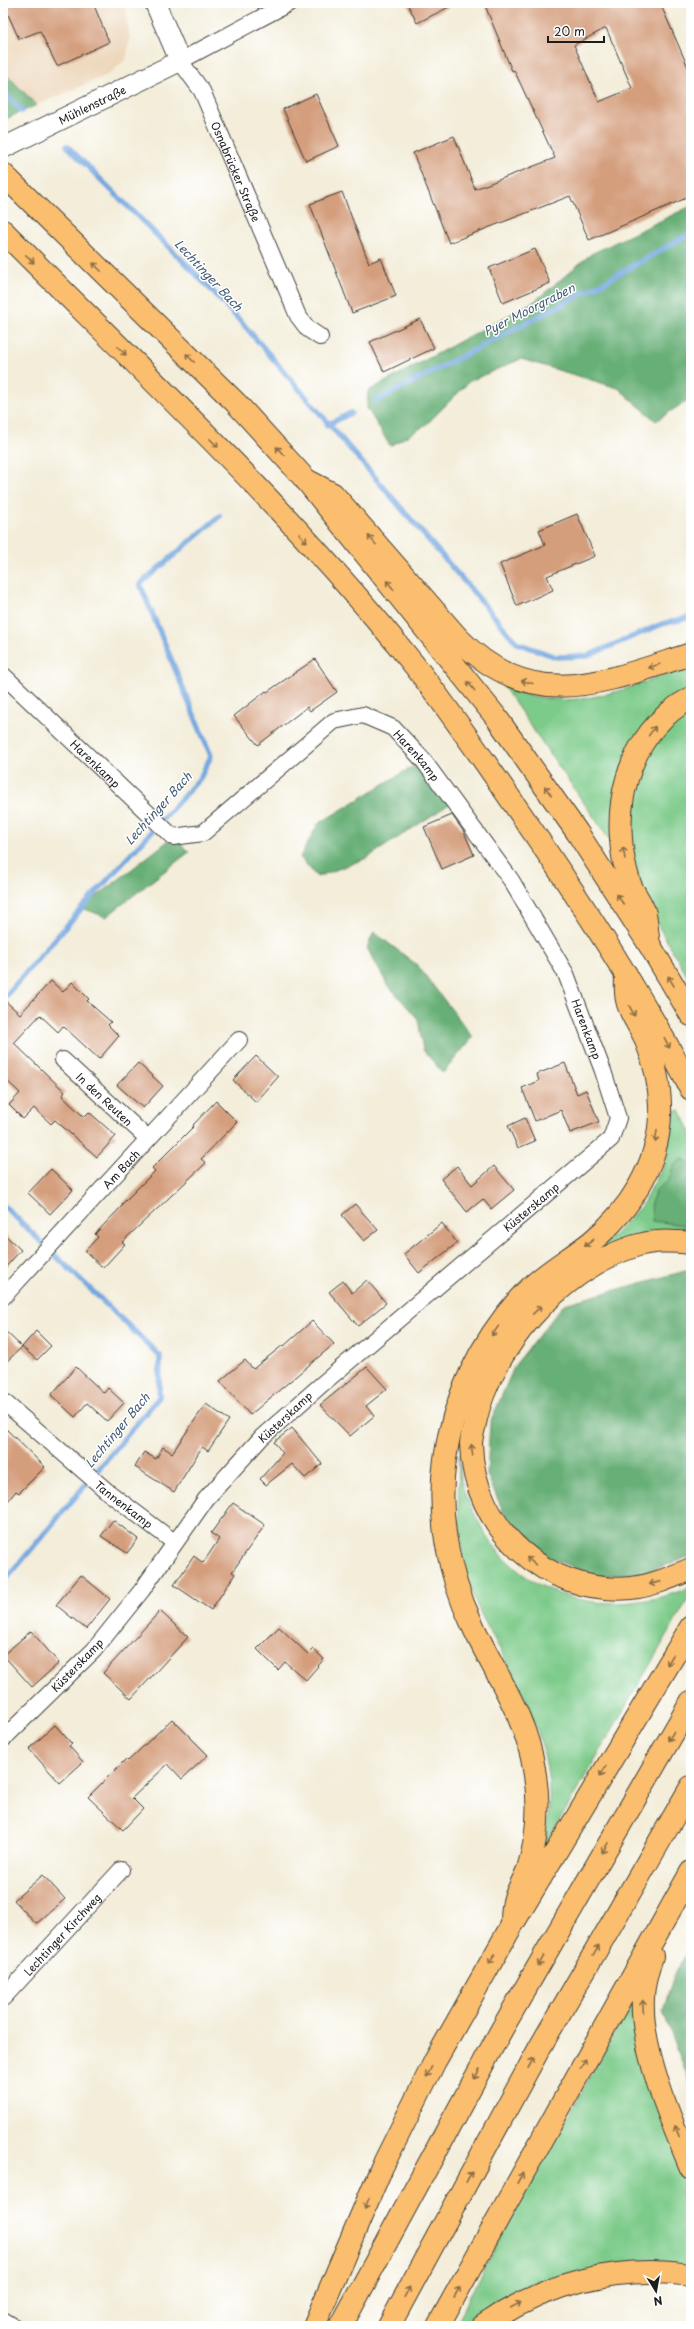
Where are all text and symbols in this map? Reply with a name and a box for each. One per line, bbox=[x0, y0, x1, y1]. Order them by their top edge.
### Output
scale bar bbox=[548, 18, 604, 44]
text: 20 m bbox=[554, 22, 585, 40]
street label: Mühlenstraße bbox=[55, 80, 129, 128]
street label: Osnabrücker Straße bbox=[207, 118, 265, 224]
water label: Lechtinger Bach bbox=[171, 235, 248, 316]
one-way arrow bbox=[26, 254, 35, 264]
one-way arrow bbox=[92, 262, 102, 272]
water label: Pyer Moorgraben bbox=[480, 278, 578, 340]
one-way arrow bbox=[117, 346, 127, 356]
one-way arrow bbox=[185, 353, 195, 363]
one-way arrow bbox=[209, 438, 219, 448]
one-way arrow bbox=[276, 447, 285, 457]
one-way arrow bbox=[298, 532, 307, 543]
one-way arrow bbox=[368, 534, 377, 545]
one-way arrow bbox=[386, 579, 394, 590]
one-way arrow bbox=[648, 663, 661, 670]
one-way arrow bbox=[521, 677, 534, 685]
one-way arrow bbox=[467, 681, 475, 692]
street label: Harenkamp bbox=[390, 725, 444, 785]
one-way arrow bbox=[648, 725, 656, 736]
street label: Harenkamp bbox=[67, 735, 125, 792]
water label: Lechtinger Bach bbox=[120, 767, 196, 848]
one-way arrow bbox=[544, 786, 552, 797]
one-way arrow bbox=[619, 847, 627, 860]
one-way arrow bbox=[616, 894, 624, 905]
one-way arrow bbox=[667, 975, 675, 987]
street label: Harenkamp bbox=[568, 996, 606, 1062]
one-way arrow bbox=[628, 1005, 636, 1017]
one-way arrow bbox=[664, 1037, 671, 1049]
street label: In den Reuten bbox=[73, 1068, 137, 1129]
one-way arrow bbox=[652, 1129, 660, 1142]
street label: Am Bach bbox=[98, 1145, 143, 1192]
street label: Küsterskamp bbox=[499, 1178, 563, 1236]
one-way arrow bbox=[584, 1238, 595, 1247]
one-way arrow bbox=[532, 1306, 543, 1315]
one-way arrow bbox=[491, 1325, 499, 1336]
street label: Küsterskamp bbox=[254, 1387, 316, 1447]
water label: Lechtinger Bach bbox=[80, 1388, 154, 1471]
one-way arrow bbox=[468, 1444, 476, 1457]
street label: Tannenkamp bbox=[91, 1476, 157, 1532]
one-way arrow bbox=[526, 1556, 537, 1565]
one-way arrow bbox=[648, 1579, 661, 1587]
street label: Küsterskamp bbox=[47, 1634, 107, 1696]
one-way arrow bbox=[666, 1654, 674, 1665]
one-way arrow bbox=[667, 1730, 675, 1742]
one-way arrow bbox=[599, 1765, 607, 1777]
one-way arrow bbox=[601, 1842, 609, 1853]
street label: Lechtinger Kirchweg bbox=[19, 1889, 105, 1979]
one-way arrow bbox=[592, 1944, 600, 1956]
one-way arrow bbox=[488, 1953, 496, 1965]
one-way arrow bbox=[536, 1955, 544, 1967]
one-way arrow bbox=[639, 2000, 647, 2013]
one-way arrow bbox=[528, 2057, 536, 2069]
one-way arrow bbox=[580, 2059, 588, 2071]
one-way arrow bbox=[425, 2066, 432, 2078]
one-way arrow bbox=[473, 2068, 480, 2080]
one-way arrow bbox=[672, 2126, 680, 2138]
one-way arrow bbox=[466, 2171, 473, 2183]
one-way arrow bbox=[517, 2172, 525, 2184]
one-way arrow bbox=[363, 2197, 370, 2209]
north arrow bbox=[636, 2271, 676, 2311]
one-way arrow bbox=[404, 2286, 411, 2298]
one-way arrow bbox=[454, 2286, 462, 2298]
text: N bbox=[652, 2292, 664, 2311]
one-way arrow bbox=[510, 2301, 522, 2308]

